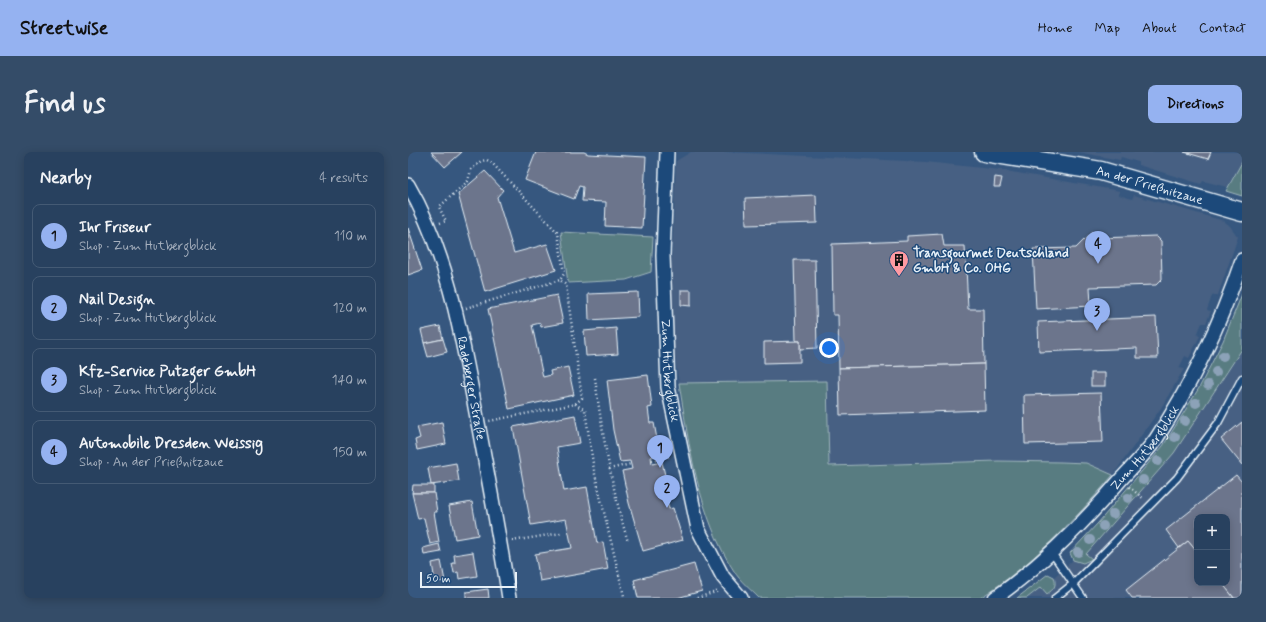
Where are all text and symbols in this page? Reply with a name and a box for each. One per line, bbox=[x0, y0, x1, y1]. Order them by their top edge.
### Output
text: Streetwise bbox=[20, 16, 108, 41]
text: Home bbox=[1038, 19, 1072, 37]
text: Map bbox=[1094, 19, 1120, 37]
text: About bbox=[1142, 19, 1177, 37]
text: Contact bbox=[1199, 19, 1246, 37]
button: Directions bbox=[1148, 85, 1242, 123]
text: Find us bbox=[24, 86, 105, 123]
street label: An der Prießnitzaue bbox=[1095, 162, 1205, 209]
text: Nearby bbox=[40, 167, 92, 189]
text: 4 results bbox=[319, 170, 368, 187]
text: Ihr Friseur bbox=[79, 218, 151, 238]
text: 1 bbox=[51, 228, 57, 245]
text: 110 m bbox=[334, 228, 367, 245]
pin: 4 bbox=[1085, 231, 1111, 264]
text: Shop · Zum Hutbergblick bbox=[79, 238, 217, 255]
place label: Transgourmet Deutschland GmbH & Co. OHG bbox=[913, 245, 1069, 277]
building icon: Transgourmet Deutschland GmbH & Co. OHG bbox=[888, 249, 910, 277]
text: Nail Design bbox=[79, 290, 155, 310]
pin: 3 bbox=[1084, 298, 1110, 331]
text: 2 bbox=[51, 300, 57, 317]
text: 120 m bbox=[333, 300, 367, 317]
text: Shop · Zum Hutbergblick bbox=[79, 310, 217, 327]
street label: Zum Hutbergblick bbox=[657, 319, 684, 424]
street label: Radeberger Straße bbox=[453, 335, 490, 442]
your location bbox=[819, 338, 839, 358]
text: Kfz-Service Putzger GmbH bbox=[79, 362, 256, 382]
text: 3 bbox=[51, 372, 57, 389]
text: 140 m bbox=[332, 372, 367, 389]
text: Shop · Zum Hutbergblick bbox=[79, 382, 217, 399]
street label: Zum Hutbergblick bbox=[1106, 402, 1184, 494]
text: Automobile Dresden Weissig bbox=[79, 434, 263, 454]
pin: 1 bbox=[647, 435, 673, 468]
text: 4 bbox=[50, 444, 58, 461]
text: 150 m bbox=[333, 444, 367, 461]
text: Shop · An der Prießnitzaue bbox=[79, 454, 224, 471]
pin: 2 bbox=[654, 475, 680, 508]
map controls bbox=[1194, 514, 1230, 586]
button: + bbox=[1194, 514, 1230, 550]
button: − bbox=[1194, 550, 1230, 586]
scale bar bbox=[420, 570, 517, 589]
text: 50 m bbox=[426, 572, 451, 586]

